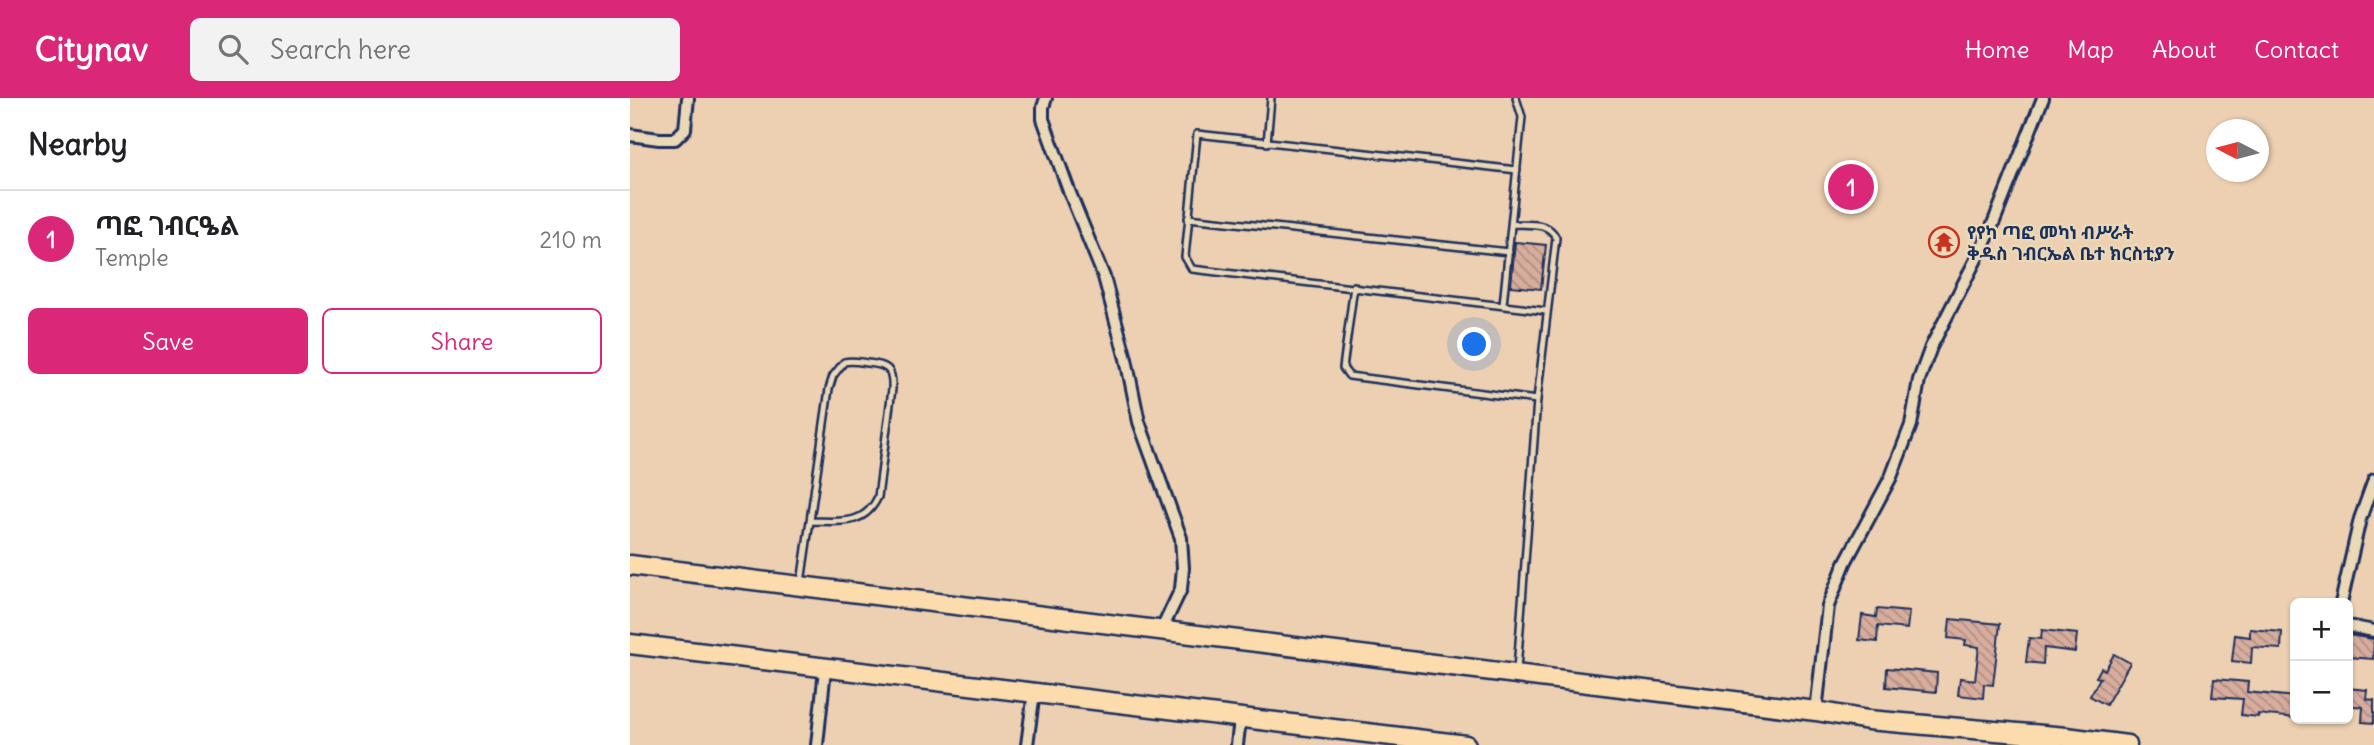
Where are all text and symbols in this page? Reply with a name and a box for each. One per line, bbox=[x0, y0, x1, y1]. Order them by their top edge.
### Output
search box bbox=[190, 18, 680, 81]
text: Citynav bbox=[35, 28, 148, 70]
icon: search bbox=[214, 30, 252, 68]
text: Search here bbox=[270, 33, 411, 66]
text: Home bbox=[1965, 34, 2029, 64]
text: Map bbox=[2067, 34, 2114, 64]
text: About bbox=[2152, 34, 2216, 64]
text: Contact bbox=[2254, 34, 2339, 64]
north arrow bbox=[2206, 119, 2269, 182]
text: Nearby bbox=[28, 125, 128, 163]
pin: 1 bbox=[1828, 161, 1874, 213]
text: ጣፎ ገብርዔል bbox=[95, 209, 239, 242]
place label: የየካ ጣፎ መካነ ብሥራት ቅዱስ ገብርኤል ቤተ ክርስቲያን bbox=[1967, 221, 2175, 265]
text: 1 bbox=[46, 225, 56, 254]
text: 210 m bbox=[539, 225, 602, 254]
temple icon: የየካ ጣፎ መካነ ብሥራት ቅዱስ ገብርኤል ቤተ ክርስቲያን bbox=[1927, 225, 1961, 259]
text: Temple bbox=[95, 243, 169, 272]
button: Save bbox=[28, 308, 308, 374]
button: Share bbox=[322, 308, 602, 374]
your location bbox=[1457, 327, 1491, 361]
map controls bbox=[2290, 598, 2353, 724]
button: + bbox=[2290, 598, 2353, 661]
button: − bbox=[2290, 661, 2353, 724]

